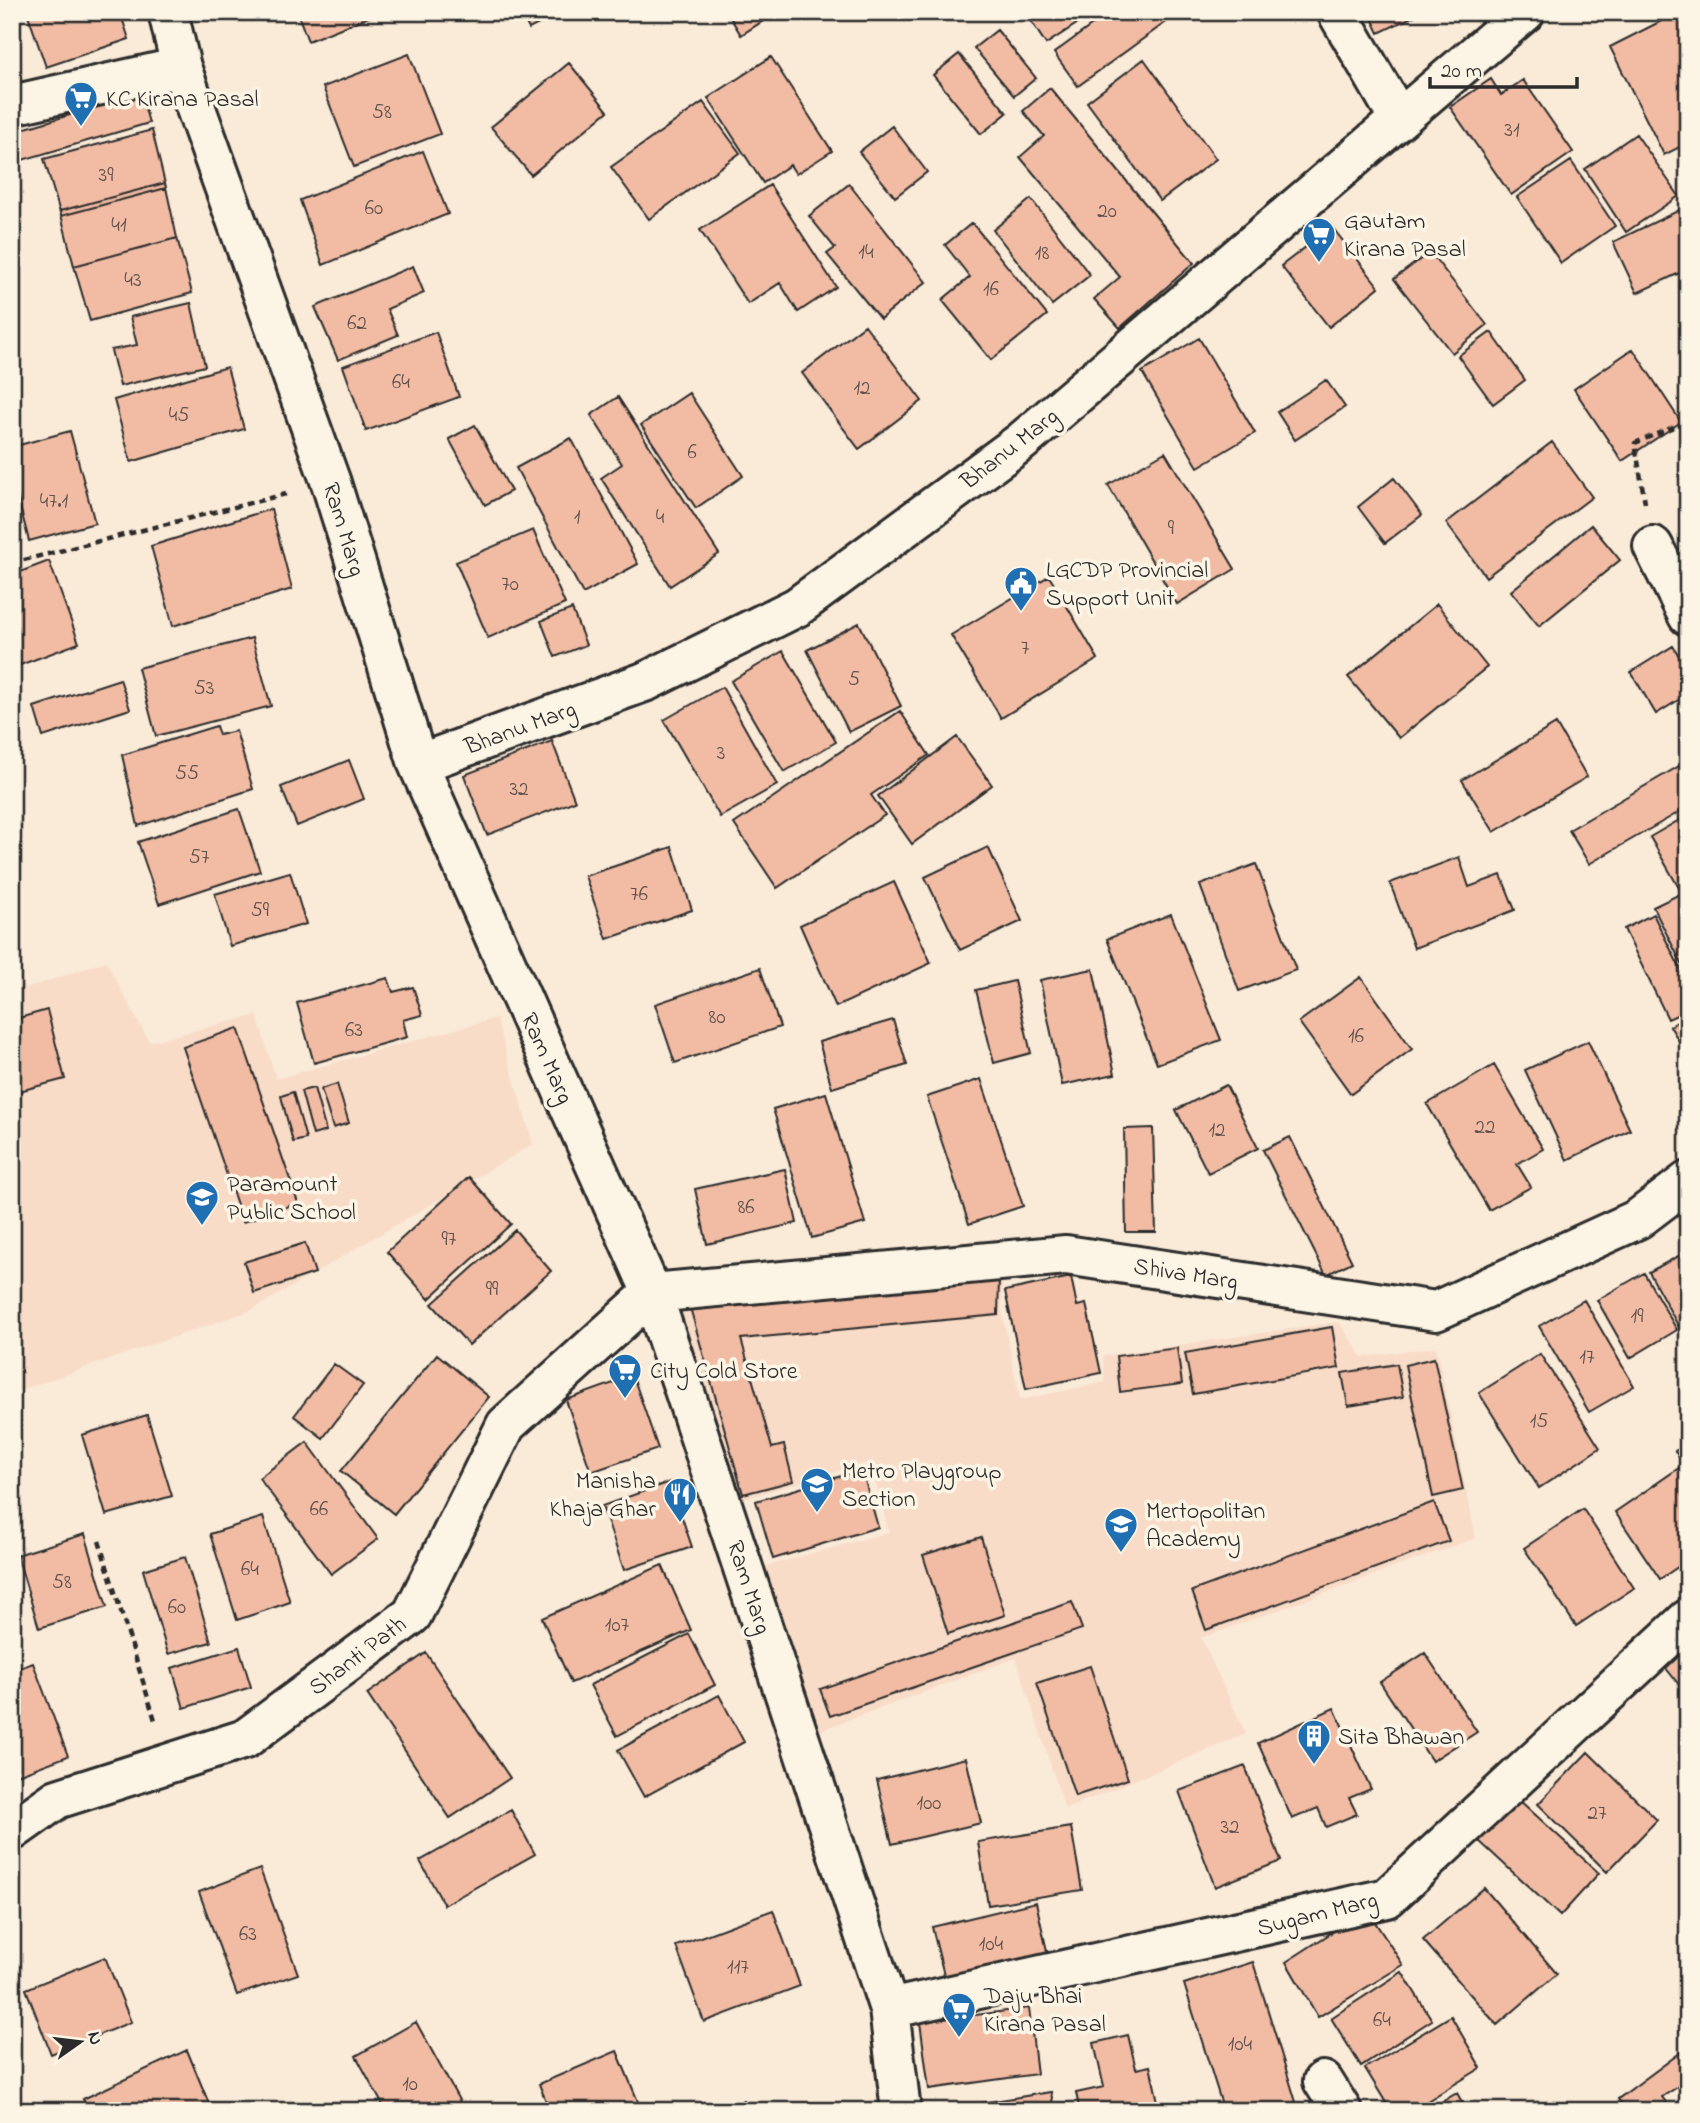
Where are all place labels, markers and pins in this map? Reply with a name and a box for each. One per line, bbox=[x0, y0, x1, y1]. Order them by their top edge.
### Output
supermarket icon: KC Kirana Pasal bbox=[62, 79, 100, 128]
place label: KC Kirana Pasal bbox=[106, 83, 259, 118]
place label: Gautam Kirana Pasal bbox=[1344, 205, 1466, 268]
supermarket icon: Gautam Kirana Pasal bbox=[1300, 215, 1338, 264]
place label: LGCDP Provincial Support Unit bbox=[1046, 554, 1208, 617]
public building icon: LGCDP Provincial Support Unit bbox=[1002, 564, 1040, 613]
place label: Paramount Public School bbox=[227, 1168, 356, 1231]
school or university icon: Paramount Public School bbox=[183, 1178, 221, 1227]
supermarket icon: City Cold Store bbox=[606, 1351, 644, 1400]
place label: City Cold Store bbox=[650, 1355, 798, 1391]
place label: Metro Playgroup Section bbox=[842, 1455, 1002, 1518]
place label: Manisha Khaja Ghar bbox=[549, 1465, 657, 1528]
school or university icon: Metro Playgroup Section bbox=[798, 1465, 836, 1514]
restaurant icon: Manisha Khaja Ghar bbox=[661, 1475, 699, 1524]
place label: Mertopolitan Academy bbox=[1146, 1495, 1265, 1559]
school or university icon: Mertopolitan Academy bbox=[1102, 1505, 1140, 1554]
building icon: Sita Bhawan bbox=[1295, 1717, 1333, 1766]
place label: Sita Bhawan bbox=[1338, 1721, 1464, 1756]
place label: Daju Bhai Kirana Pasal bbox=[983, 1980, 1106, 2043]
supermarket icon: Daju Bhai Kirana Pasal bbox=[940, 1990, 978, 2039]

